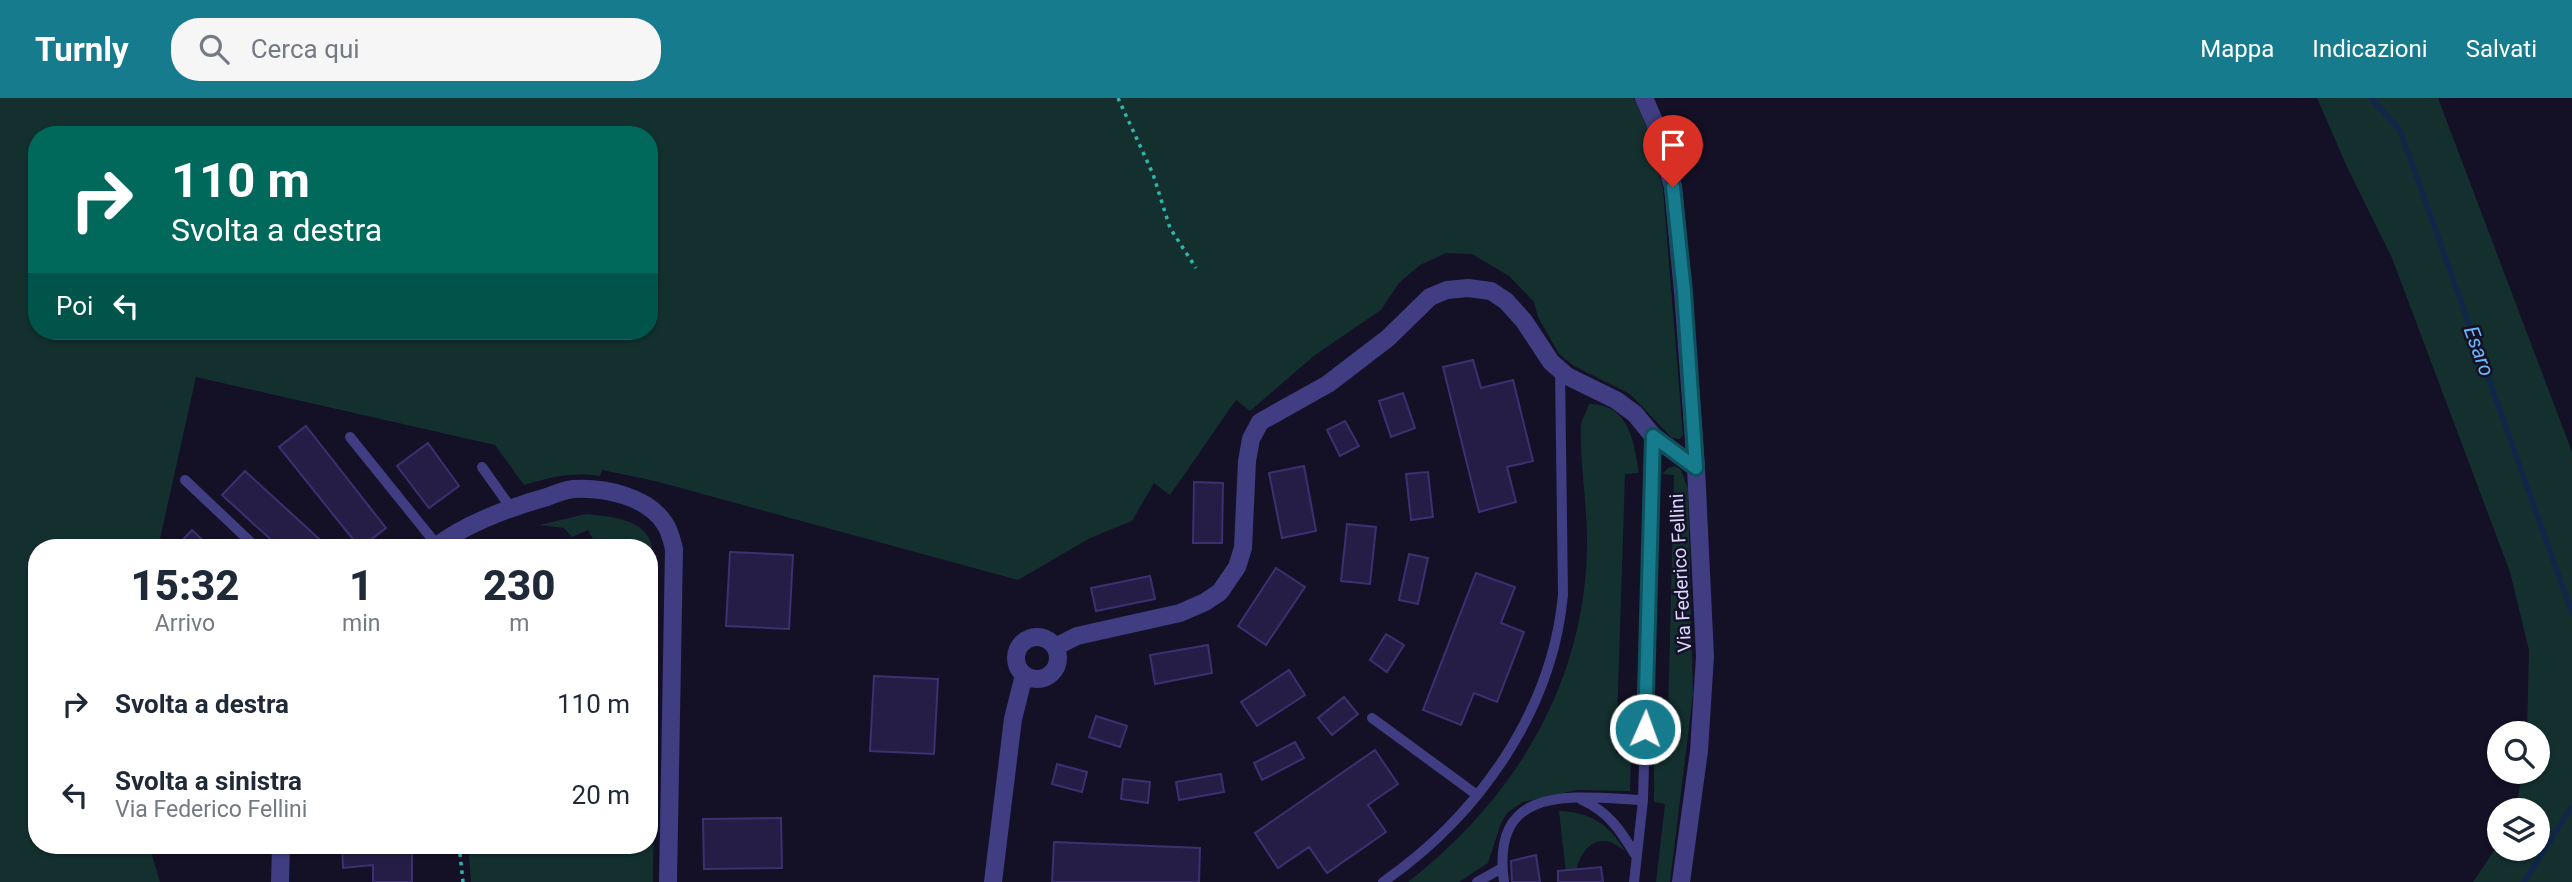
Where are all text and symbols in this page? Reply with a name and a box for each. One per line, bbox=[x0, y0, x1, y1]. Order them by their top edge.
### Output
search box bbox=[171, 18, 661, 81]
text: Turnly bbox=[35, 30, 129, 69]
icon: search bbox=[195, 30, 233, 68]
text: Cerca qui bbox=[251, 34, 360, 64]
text: Mappa bbox=[2200, 35, 2274, 63]
text: Indicazioni bbox=[2312, 35, 2428, 63]
text: Salvati bbox=[2466, 35, 2537, 63]
pin bbox=[1643, 115, 1703, 187]
icon: arrive bbox=[1654, 126, 1692, 164]
text: 110 m bbox=[171, 152, 310, 209]
icon: right bbox=[56, 154, 147, 245]
text: Svolta a destra bbox=[171, 211, 382, 249]
icon: left bbox=[107, 287, 145, 325]
text: Poi bbox=[56, 291, 93, 321]
water label: Esaro bbox=[2459, 323, 2499, 379]
street label: Via Federico Fellini bbox=[1665, 493, 1696, 653]
text: 15:32 bbox=[130, 561, 240, 610]
text: 1 bbox=[349, 561, 373, 610]
text: 230 bbox=[483, 561, 556, 610]
text: Arrivo bbox=[155, 610, 215, 637]
text: min bbox=[342, 610, 380, 637]
text: m bbox=[509, 610, 529, 637]
icon: right bbox=[56, 685, 94, 723]
text: Svolta a destra bbox=[115, 689, 289, 719]
text: 110 m bbox=[557, 689, 630, 719]
position arrow bbox=[1608, 692, 1682, 766]
map controls bbox=[2487, 721, 2550, 861]
button: search bbox=[2487, 721, 2550, 784]
text: Svolta a sinistra bbox=[115, 766, 302, 796]
icon: left bbox=[56, 776, 94, 814]
text: 20 m bbox=[572, 780, 630, 810]
text: Via Federico Fellini bbox=[115, 796, 307, 823]
button: layers bbox=[2487, 798, 2550, 861]

